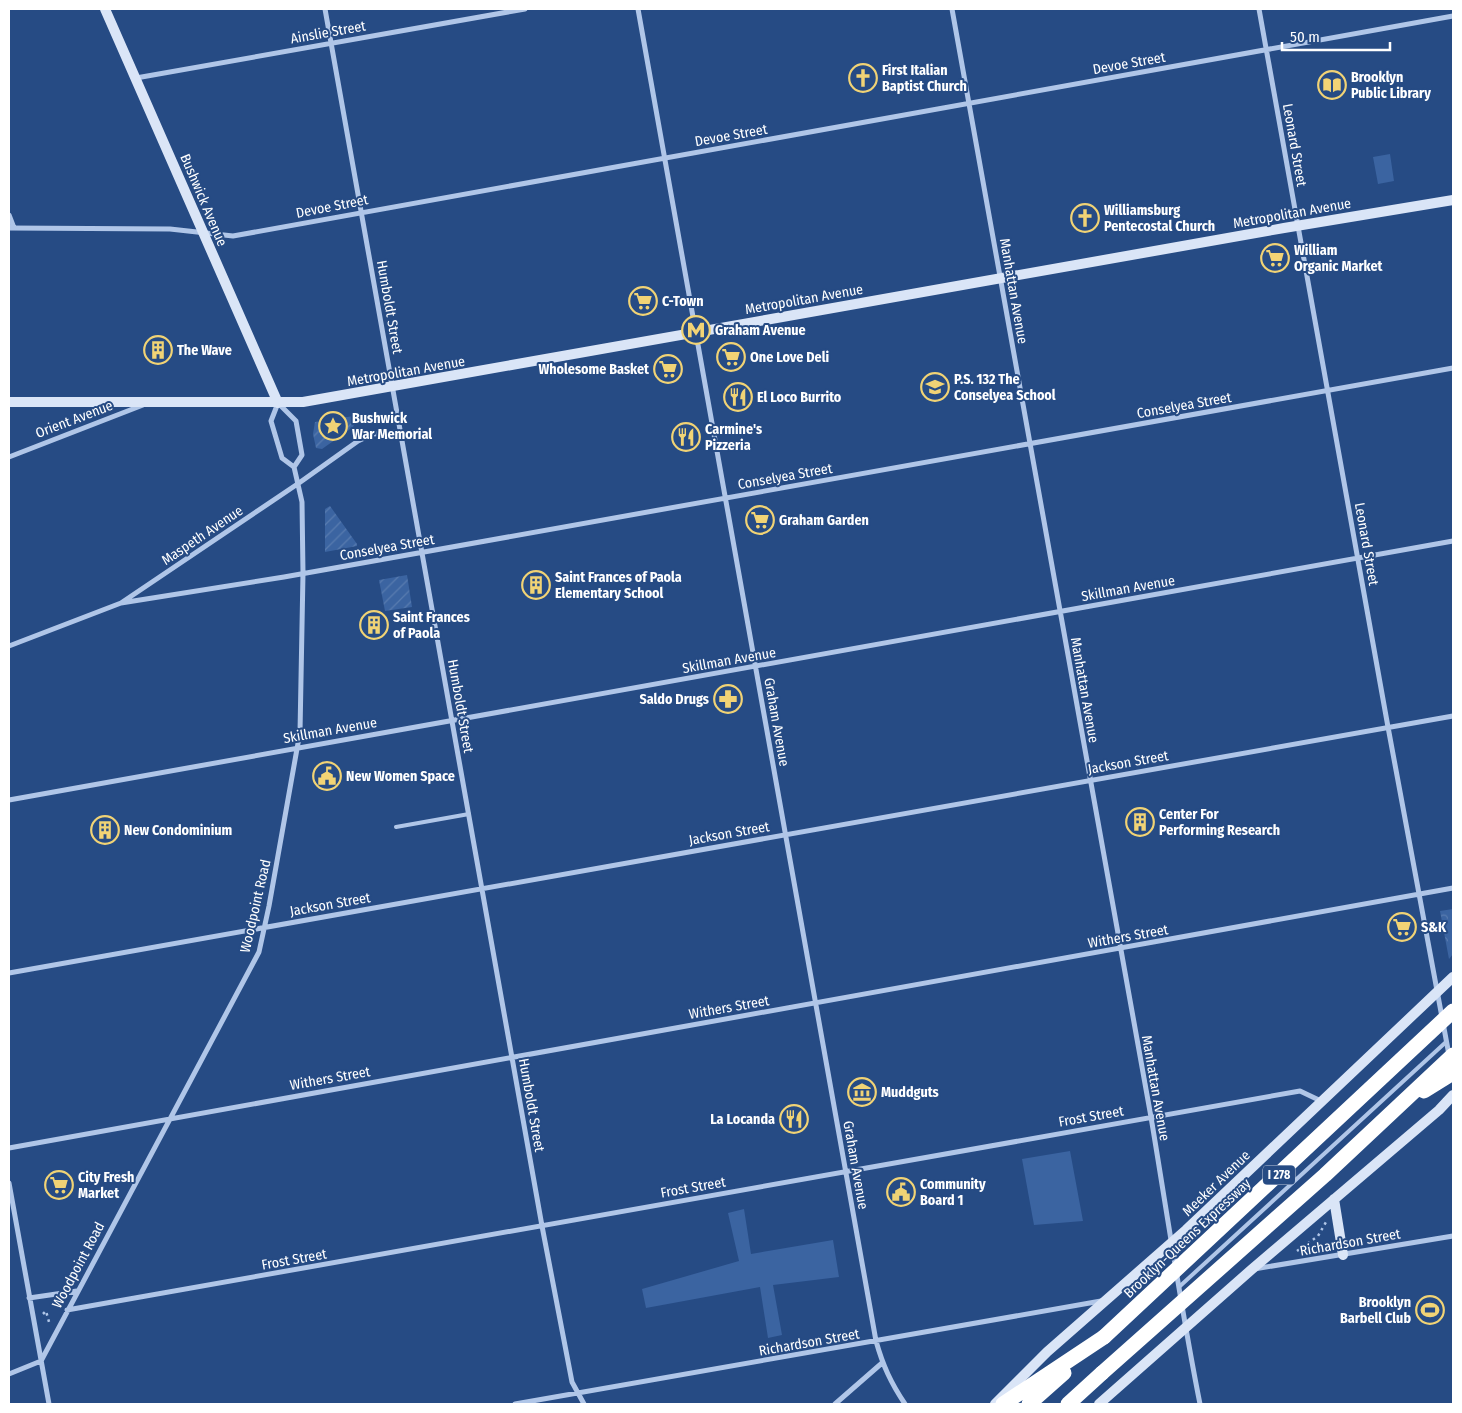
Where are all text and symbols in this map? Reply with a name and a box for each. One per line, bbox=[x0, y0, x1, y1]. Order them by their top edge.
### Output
street label: Ainslie Street bbox=[289, 17, 367, 47]
scale bar bbox=[1282, 20, 1390, 52]
text: 50 m bbox=[1290, 28, 1320, 46]
street label: Devoe Street bbox=[1092, 49, 1167, 78]
place label: First Italian Baptist Church bbox=[882, 62, 967, 95]
church icon: First Italian Baptist Church bbox=[848, 63, 878, 93]
place label: Brooklyn Public Library bbox=[1351, 69, 1431, 102]
library icon: Brooklyn Public Library bbox=[1317, 70, 1347, 100]
street label: Leonard Street bbox=[1279, 102, 1310, 188]
street label: Devoe Street bbox=[694, 121, 769, 150]
street label: Bushwick Avenue bbox=[176, 151, 231, 249]
street label: Devoe Street bbox=[295, 191, 370, 222]
street label: Metropolitan Avenue bbox=[1232, 195, 1352, 232]
place label: Williamsburg Pentecostal Church bbox=[1104, 202, 1215, 235]
church icon: Williamsburg Pentecostal Church bbox=[1070, 203, 1100, 233]
street label: Manhattan Avenue bbox=[996, 237, 1031, 345]
place label: William Organic Market bbox=[1294, 242, 1384, 275]
supermarket icon: William Organic Market bbox=[1260, 243, 1290, 273]
street label: Humboldt Street bbox=[373, 259, 406, 356]
street label: Metropolitan Avenue bbox=[744, 281, 864, 318]
supermarket icon: C-Town bbox=[628, 286, 658, 316]
place label: C-Town bbox=[662, 293, 704, 310]
metro station icon: Graham Avenue bbox=[681, 315, 711, 345]
place label: Graham Avenue bbox=[715, 322, 806, 339]
building icon: The Wave bbox=[143, 335, 173, 365]
place label: The Wave bbox=[177, 342, 232, 359]
supermarket icon: One Love Deli bbox=[716, 342, 746, 372]
place label: One Love Deli bbox=[750, 349, 829, 366]
street label: Metropolitan Avenue bbox=[346, 353, 466, 390]
supermarket icon: Wholesome Basket bbox=[653, 354, 683, 384]
place label: Wholesome Basket bbox=[538, 361, 650, 378]
place label: P.S. 132 The Conselyea School bbox=[954, 371, 1056, 404]
school or university icon: P.S. 132 The Conselyea School bbox=[920, 372, 950, 402]
restaurant icon: El Loco Burrito bbox=[723, 382, 753, 412]
place label: El Loco Burrito bbox=[757, 389, 842, 406]
street label: Conselyea Street bbox=[1136, 389, 1233, 422]
street label: Orient Avenue bbox=[33, 397, 115, 442]
place label: Bushwick War Memorial bbox=[352, 410, 432, 443]
place icon: Bushwick War Memorial bbox=[318, 411, 348, 441]
place label: Carmine's Pizzeria bbox=[705, 421, 762, 454]
restaurant icon: Carmine's Pizzeria bbox=[671, 422, 701, 452]
street label: Conselyea Street bbox=[737, 460, 834, 493]
street label: Leonard Street bbox=[1351, 501, 1382, 587]
street label: Maspeth Avenue bbox=[158, 502, 246, 569]
supermarket icon: Graham Garden bbox=[745, 505, 775, 535]
place label: Graham Garden bbox=[779, 512, 869, 529]
street label: Conselyea Street bbox=[339, 531, 436, 564]
place label: Saint Frances of Paola Elementary School bbox=[555, 569, 682, 602]
building icon: Saint Frances of Paola Elementary School bbox=[521, 570, 551, 600]
street label: Skillman Avenue bbox=[1080, 572, 1176, 605]
place label: Saint Frances of Paola bbox=[393, 609, 470, 642]
building icon: Saint Frances of Paola bbox=[359, 610, 389, 640]
street label: Manhattan Avenue bbox=[1067, 636, 1102, 744]
street label: Skillman Avenue bbox=[681, 644, 777, 677]
street label: Humboldt Street bbox=[444, 658, 477, 755]
street label: Graham Avenue bbox=[760, 676, 793, 768]
pharmacy icon: Saldo Drugs bbox=[713, 684, 743, 714]
place label: Saldo Drugs bbox=[639, 691, 709, 708]
street label: Skillman Avenue bbox=[282, 714, 378, 747]
street label: Jackson Street bbox=[1086, 747, 1170, 778]
public building icon: New Women Space bbox=[312, 761, 342, 791]
place label: New Women Space bbox=[346, 768, 455, 785]
place label: Center For Performing Research bbox=[1159, 806, 1280, 839]
building icon: Center For Performing Research bbox=[1125, 807, 1155, 837]
building icon: New Condominium bbox=[90, 815, 120, 845]
street label: Jackson Street bbox=[687, 818, 771, 849]
place label: New Condominium bbox=[124, 822, 233, 839]
street label: Woodpoint Road bbox=[236, 858, 274, 954]
street label: Jackson Street bbox=[288, 889, 372, 920]
supermarket icon: S&K bbox=[1387, 912, 1417, 942]
place label: S&K bbox=[1421, 919, 1447, 936]
street label: Withers Street bbox=[1087, 921, 1170, 952]
street label: Withers Street bbox=[688, 992, 771, 1023]
street label: Manhattan Avenue bbox=[1138, 1034, 1173, 1142]
street label: Humboldt Street bbox=[515, 1057, 548, 1154]
street label: Withers Street bbox=[289, 1063, 372, 1094]
museum icon: Muddguts bbox=[847, 1077, 877, 1107]
place label: Muddguts bbox=[881, 1084, 939, 1101]
street label: Frost Street bbox=[1057, 1102, 1125, 1131]
restaurant icon: La Locanda bbox=[779, 1104, 809, 1134]
place label: La Locanda bbox=[710, 1111, 775, 1128]
street label: Graham Avenue bbox=[839, 1119, 872, 1211]
street label: Meeker Avenue bbox=[1179, 1147, 1254, 1220]
road number: I 278 bbox=[1263, 1166, 1295, 1184]
place label: City Fresh Market bbox=[78, 1169, 134, 1202]
supermarket icon: City Fresh Market bbox=[44, 1170, 74, 1200]
street label: Frost Street bbox=[659, 1173, 727, 1202]
street label: Brooklyn-Queens Expressway bbox=[1120, 1175, 1255, 1302]
place label: Community Board 1 bbox=[920, 1176, 986, 1209]
public building icon: Community Board 1 bbox=[886, 1177, 916, 1207]
street label: Woodpoint Road bbox=[49, 1219, 108, 1311]
street label: Richardson Street bbox=[1298, 1225, 1402, 1260]
street label: Frost Street bbox=[260, 1245, 328, 1274]
place label: Brooklyn Barbell Club bbox=[1340, 1294, 1411, 1327]
sports icon: Brooklyn Barbell Club bbox=[1415, 1295, 1445, 1325]
street label: Richardson Street bbox=[757, 1325, 861, 1360]

